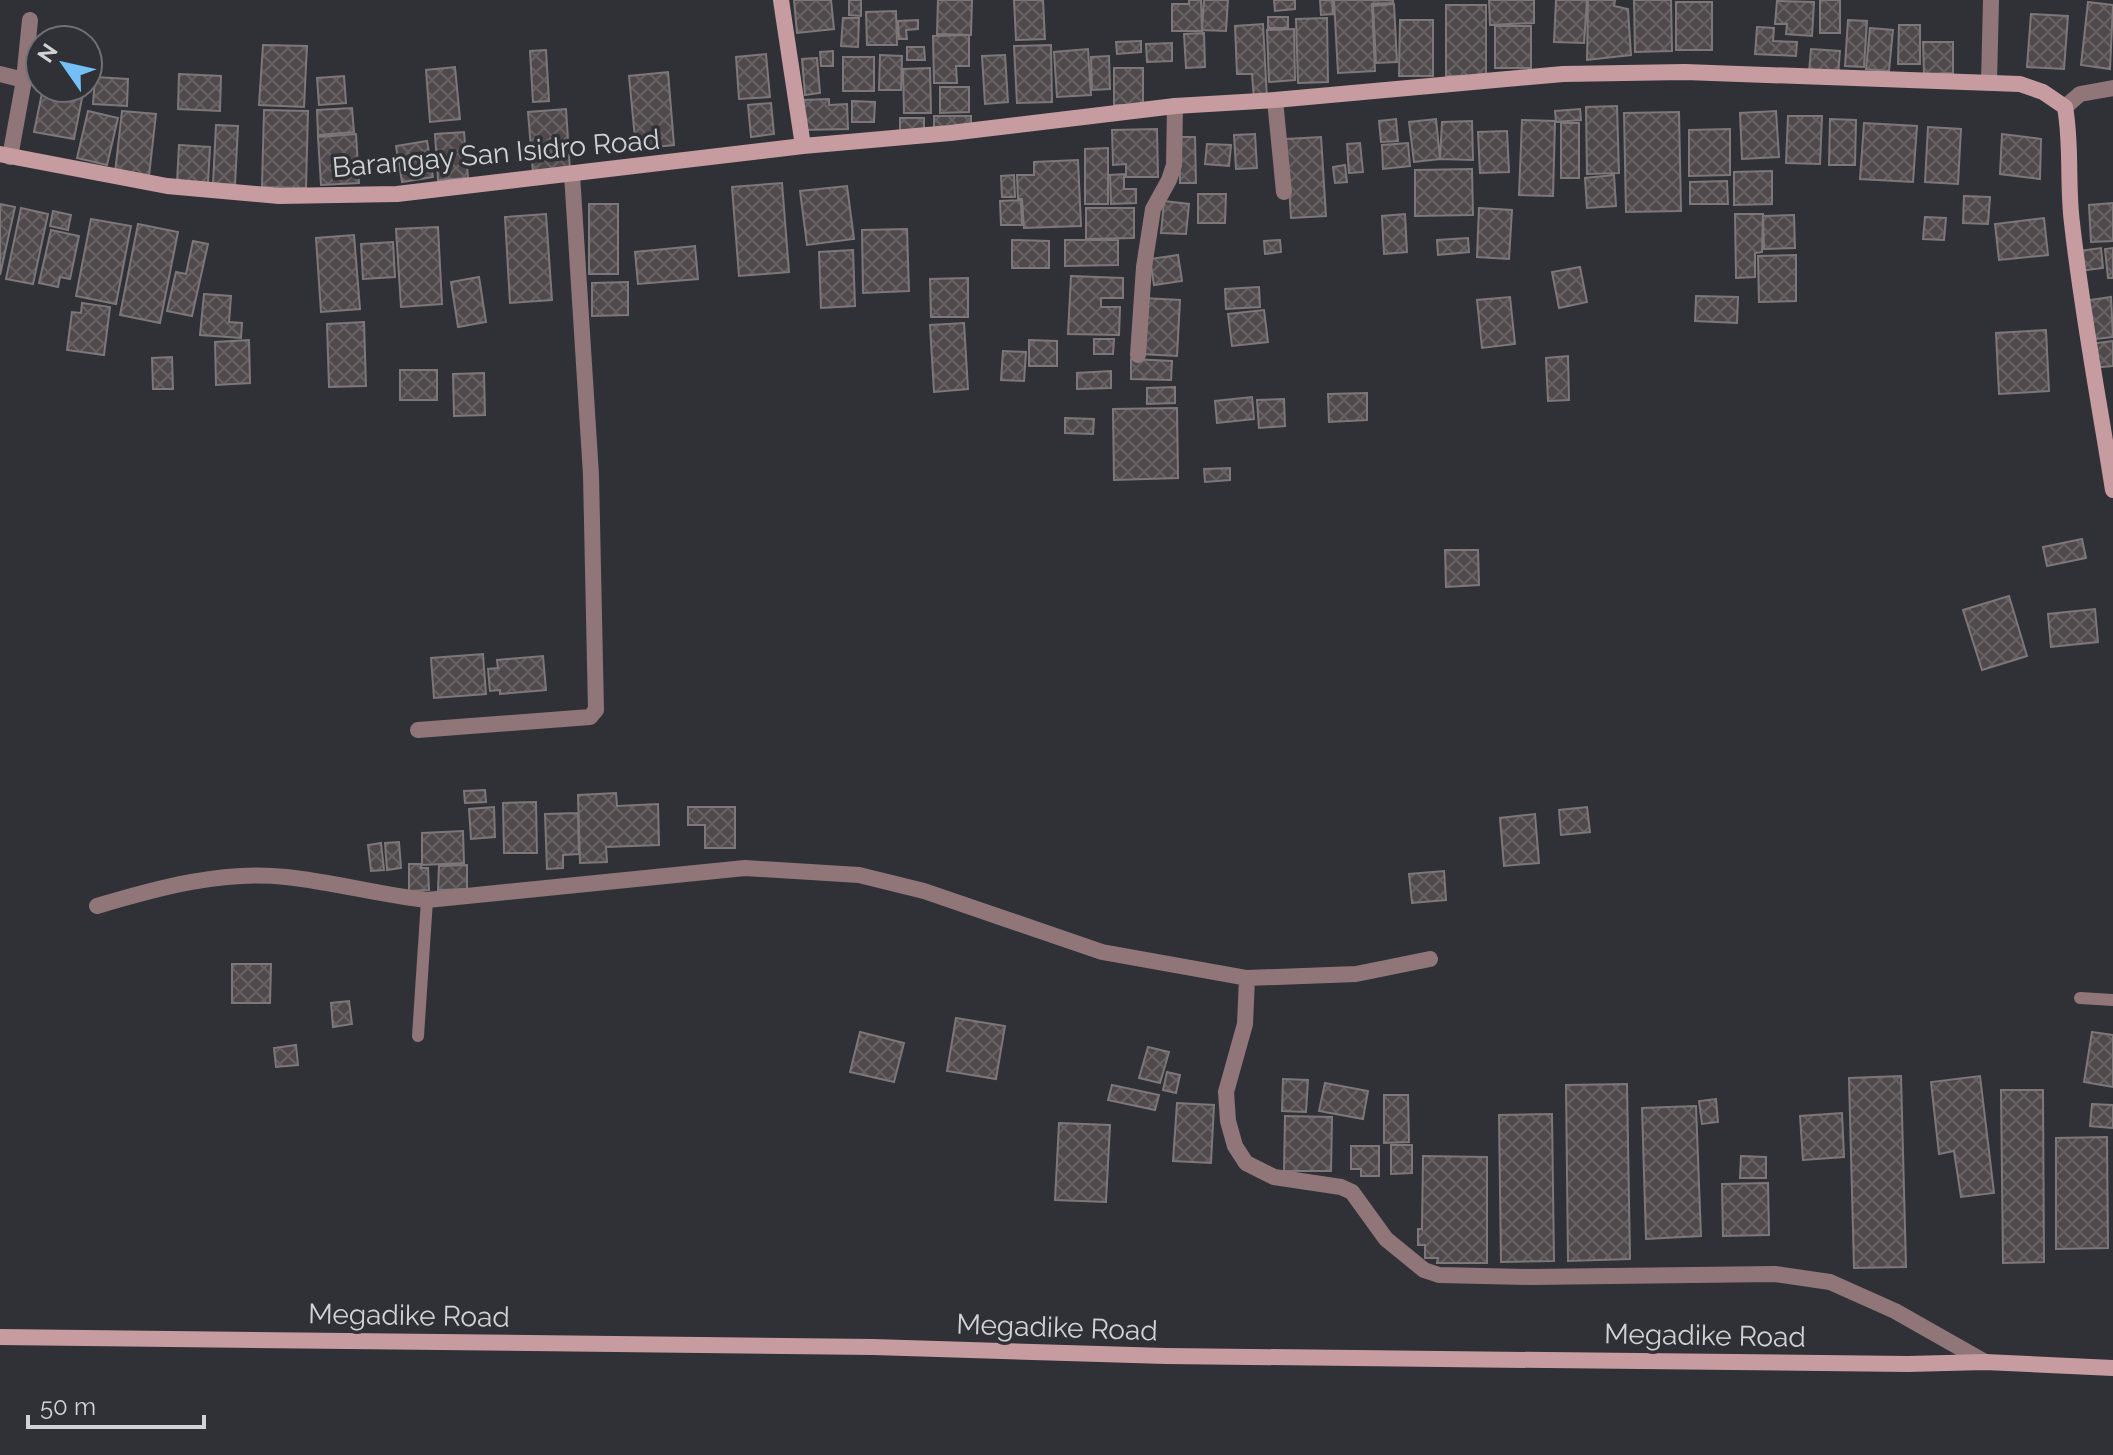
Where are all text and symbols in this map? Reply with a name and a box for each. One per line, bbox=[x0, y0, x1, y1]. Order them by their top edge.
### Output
north arrow bbox=[24, 24, 104, 104]
text: N bbox=[32, 39, 63, 67]
street label: Barangay San Isidro Road bbox=[331, 123, 661, 184]
street label: Megadike Road bbox=[308, 1297, 510, 1334]
street label: Megadike Road bbox=[956, 1307, 1158, 1348]
street label: Megadike Road bbox=[1604, 1317, 1806, 1354]
scale bar bbox=[28, 1379, 204, 1429]
text: 50 m bbox=[40, 1392, 96, 1421]

